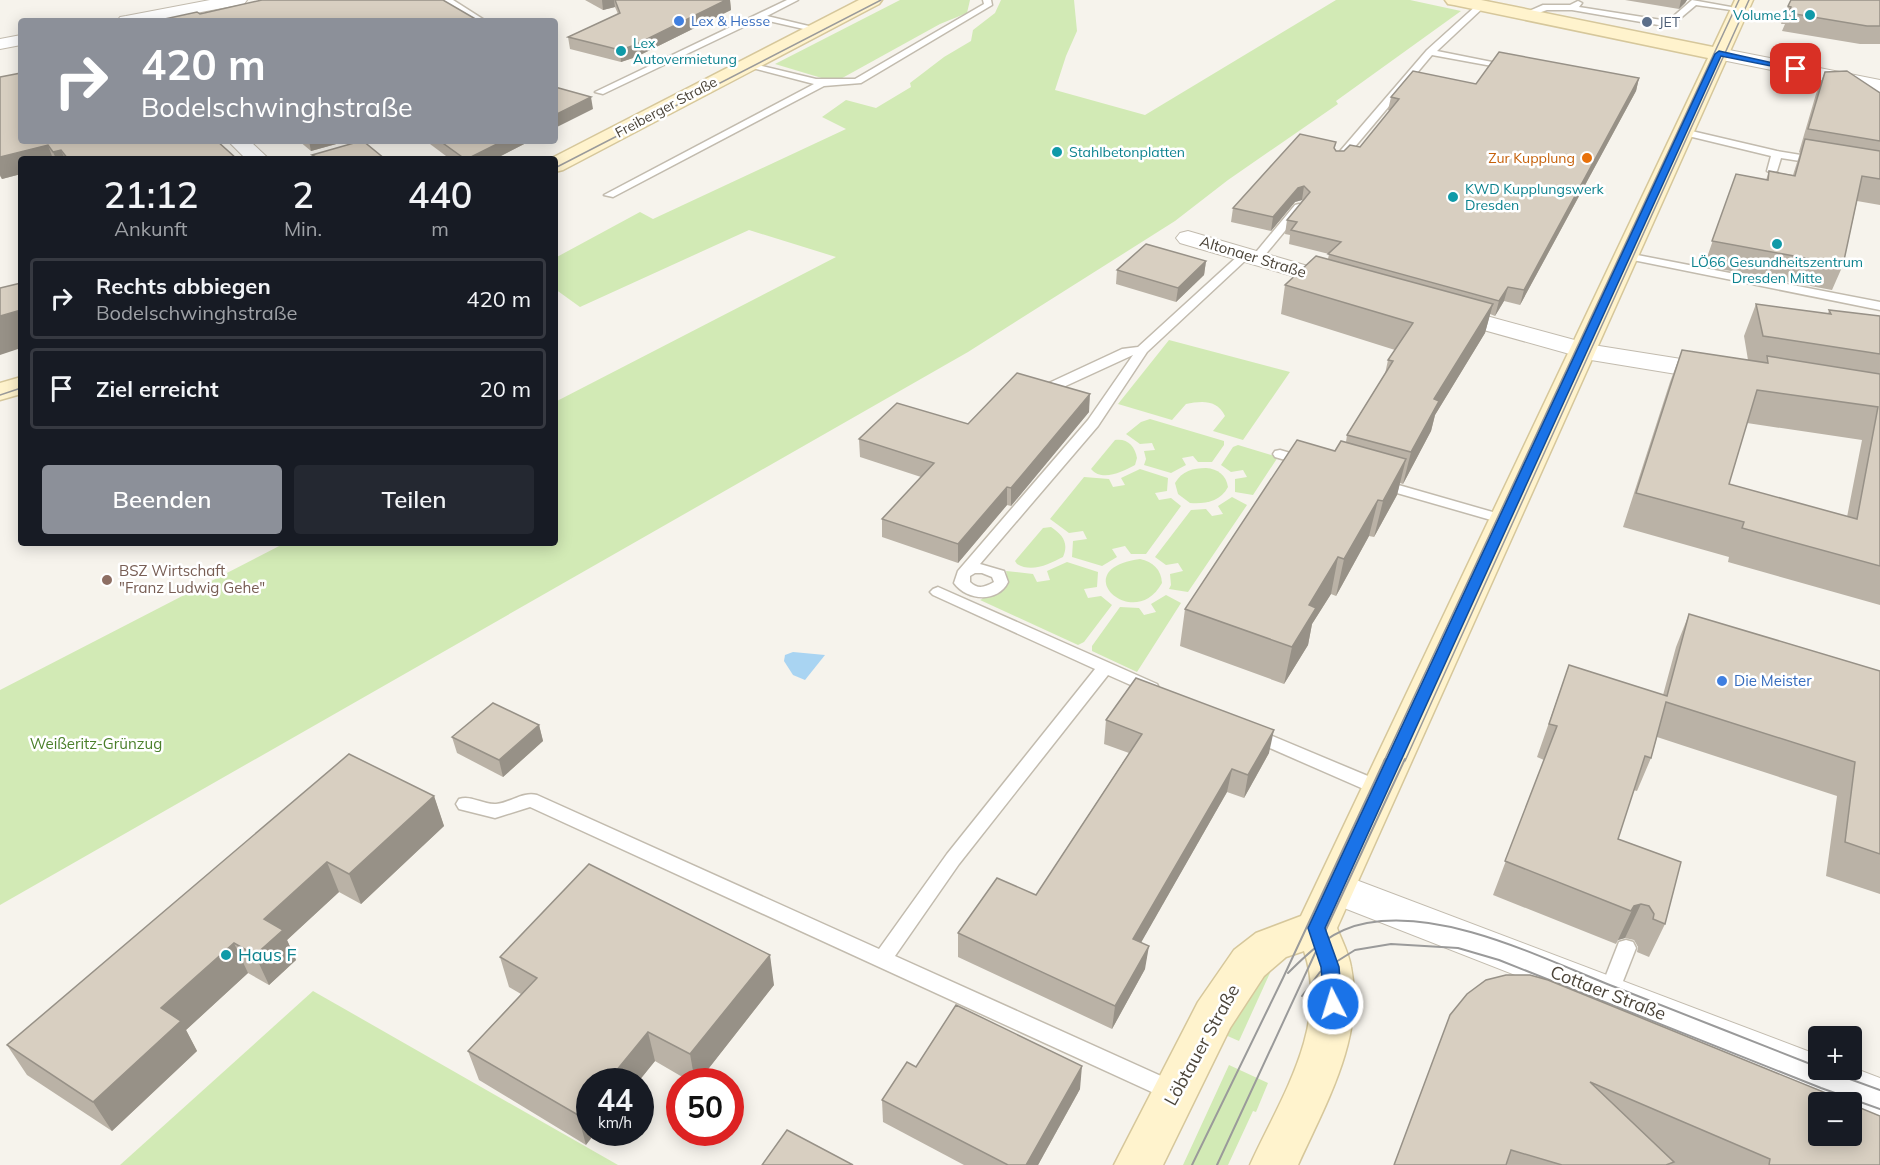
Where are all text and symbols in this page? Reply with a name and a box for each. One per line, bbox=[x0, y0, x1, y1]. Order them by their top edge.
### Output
place label: Volume11 bbox=[1733, 6, 1798, 24]
marker: Volume11 bbox=[1803, 8, 1817, 22]
place label: Lex & Hesse bbox=[691, 12, 770, 30]
place label: JET bbox=[1659, 13, 1681, 31]
marker: Lex & Hesse bbox=[672, 14, 686, 28]
marker: JET bbox=[1640, 15, 1654, 29]
place label: Lex Autovermietung bbox=[633, 34, 737, 68]
text: 420 m bbox=[141, 38, 266, 91]
icon: right bbox=[42, 42, 120, 120]
pin bbox=[1770, 43, 1821, 94]
marker: Lex Autovermietung bbox=[614, 44, 628, 58]
icon: arrive bbox=[1779, 52, 1812, 85]
street label: Freiberger Straße bbox=[612, 73, 720, 141]
text: Bodelschwinghstraße bbox=[141, 90, 413, 124]
place label: Stahlbetonplatten bbox=[1069, 143, 1185, 161]
marker: Stahlbetonplatten bbox=[1050, 145, 1064, 159]
place label: Zur Kupplung bbox=[1488, 149, 1575, 167]
marker: Zur Kupplung bbox=[1580, 151, 1594, 165]
text: 21:12 bbox=[104, 172, 198, 217]
text: 2 bbox=[292, 172, 314, 217]
text: 440 bbox=[408, 172, 472, 217]
place label: KWD Kupplungswerk Dresden bbox=[1465, 180, 1605, 214]
marker: KWD Kupplungswerk Dresden bbox=[1446, 190, 1460, 204]
text: Ankunft bbox=[114, 216, 188, 241]
text: Min. bbox=[284, 216, 322, 241]
text: m bbox=[431, 216, 449, 241]
street label: Altonaer Straße bbox=[1198, 231, 1309, 282]
marker: LÖ66 Gesundheitszentrum Dresden Mitte bbox=[1770, 237, 1784, 251]
place label: LÖ66 Gesundheitszentrum Dresden Mitte bbox=[1691, 253, 1863, 287]
text: Rechts abbiegen bbox=[96, 272, 271, 300]
icon: right bbox=[45, 282, 78, 315]
text: 420 m bbox=[466, 285, 531, 313]
text: Bodelschwinghstraße bbox=[96, 300, 297, 325]
icon: arrive bbox=[45, 372, 78, 405]
text: Ziel erreicht bbox=[96, 375, 219, 403]
text: 20 m bbox=[480, 375, 531, 403]
button: Beenden bbox=[42, 465, 282, 534]
button: Teilen bbox=[294, 465, 534, 534]
place label: BSZ Wirtschaft "Franz Ludwig Gehe" bbox=[119, 561, 265, 597]
marker: BSZ Wirtschaft "Franz Ludwig Gehe" bbox=[100, 573, 114, 587]
place label: Die Meister bbox=[1734, 671, 1812, 690]
marker: Die Meister bbox=[1715, 674, 1729, 688]
park label: Weißeritz-Grünzug bbox=[30, 734, 162, 753]
place label: Haus F bbox=[238, 943, 297, 966]
marker: Haus F bbox=[219, 948, 233, 962]
street label: Cottaer Straße bbox=[1547, 960, 1669, 1025]
position arrow bbox=[1301, 972, 1365, 1036]
street label: Löbtauer Straße bbox=[1159, 980, 1244, 1109]
map controls bbox=[1808, 1026, 1862, 1146]
button: + bbox=[1808, 1026, 1862, 1080]
speed limit sign: 50 bbox=[666, 1068, 744, 1146]
text: 44 bbox=[597, 1081, 633, 1119]
button: − bbox=[1808, 1092, 1862, 1146]
text: km/h bbox=[598, 1113, 632, 1132]

